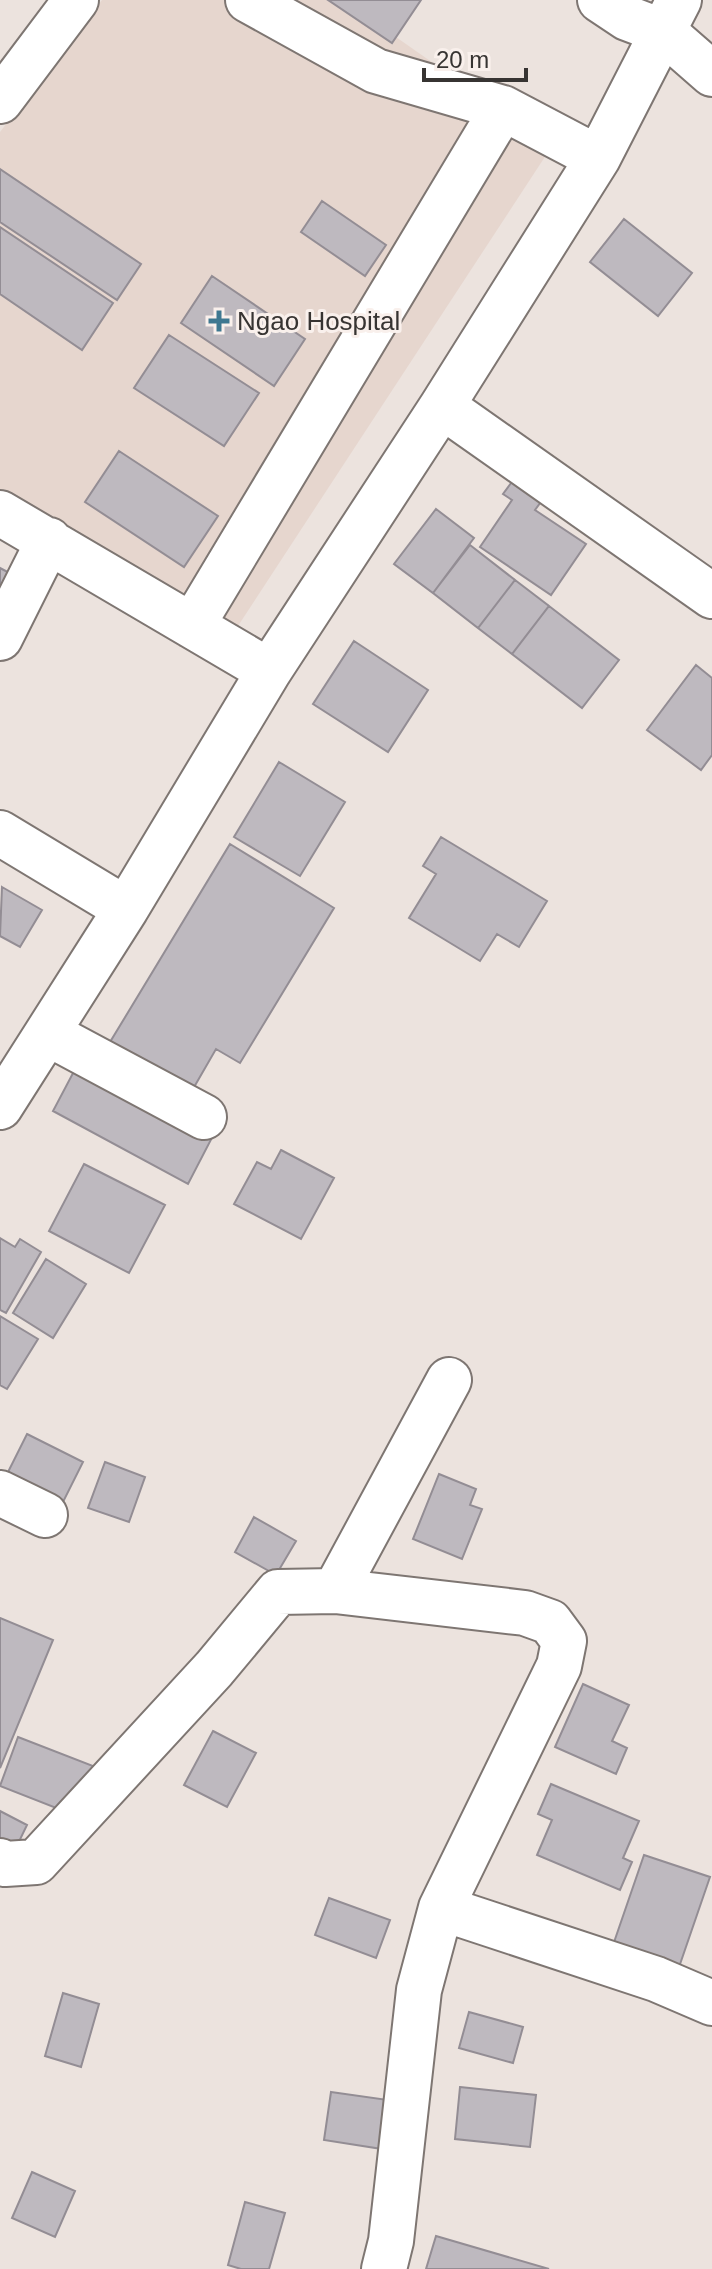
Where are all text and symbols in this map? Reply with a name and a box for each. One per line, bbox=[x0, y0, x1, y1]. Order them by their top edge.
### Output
scale bar bbox=[424, 32, 526, 82]
text: 20 m bbox=[436, 46, 489, 73]
place label: Ngao Hospital bbox=[237, 306, 400, 336]
marker: Ngao Hospital bbox=[208, 310, 230, 332]

